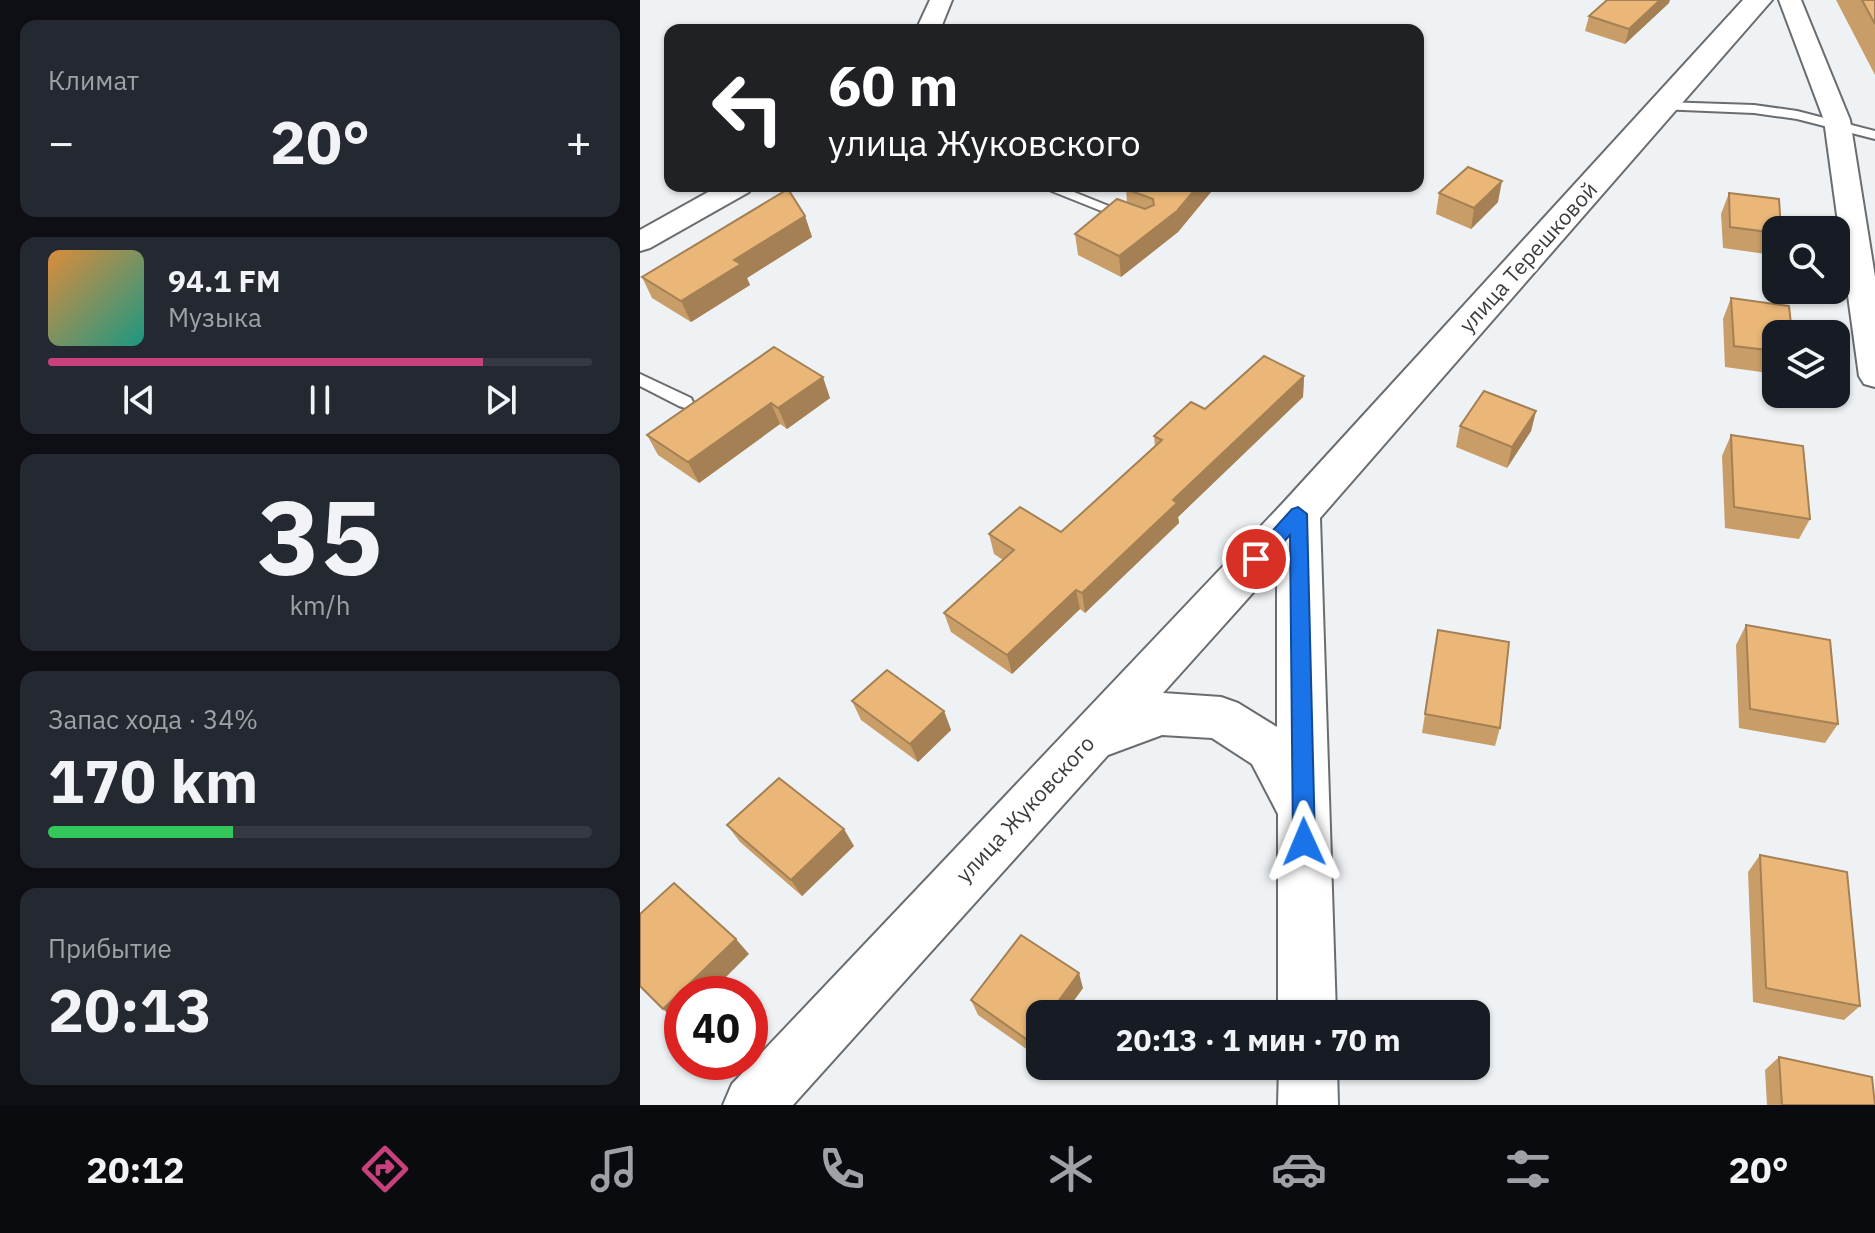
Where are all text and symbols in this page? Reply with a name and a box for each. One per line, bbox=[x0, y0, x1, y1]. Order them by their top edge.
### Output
text: 60 m bbox=[828, 49, 958, 121]
icon: left bbox=[696, 56, 800, 160]
text: Климат bbox=[48, 63, 139, 97]
text: 20° bbox=[270, 102, 370, 181]
text: − bbox=[48, 113, 74, 170]
text: + bbox=[566, 113, 592, 170]
text: улица Жуковского bbox=[828, 119, 1141, 166]
street label: улица Терешковой bbox=[1452, 175, 1603, 338]
map controls bbox=[1762, 216, 1850, 408]
button: search bbox=[1762, 216, 1850, 304]
text: 94.1 FM bbox=[168, 261, 281, 300]
text: Музыка bbox=[168, 300, 262, 334]
button: layers bbox=[1762, 320, 1850, 408]
icon: previous bbox=[117, 378, 161, 422]
icon: pause bbox=[298, 378, 342, 422]
icon: next bbox=[479, 378, 523, 422]
text: 35 bbox=[258, 468, 382, 604]
pin bbox=[1222, 525, 1290, 593]
icon: arrive bbox=[1234, 537, 1278, 581]
text: km/h bbox=[289, 588, 351, 622]
text: Запас хода · 34% bbox=[48, 702, 258, 736]
street label: улица Жуковского bbox=[949, 729, 1100, 888]
text: 170 km bbox=[48, 741, 258, 820]
position arrow bbox=[1262, 800, 1346, 884]
text: Прибытие bbox=[48, 931, 172, 965]
text: 20:13 bbox=[48, 970, 212, 1049]
speed limit sign: 40 bbox=[664, 976, 768, 1080]
text: 20:13 · 1 мин · 70 m bbox=[1115, 1020, 1401, 1059]
icon: directions bbox=[357, 1141, 413, 1197]
icon: music bbox=[586, 1141, 642, 1197]
icon: phone bbox=[814, 1141, 870, 1197]
icon: climate bbox=[1043, 1141, 1099, 1197]
icon: car bbox=[1271, 1141, 1327, 1197]
icon: filters bbox=[1500, 1141, 1556, 1197]
text: 20:12 bbox=[86, 1146, 185, 1193]
text: 20° bbox=[1729, 1146, 1789, 1193]

